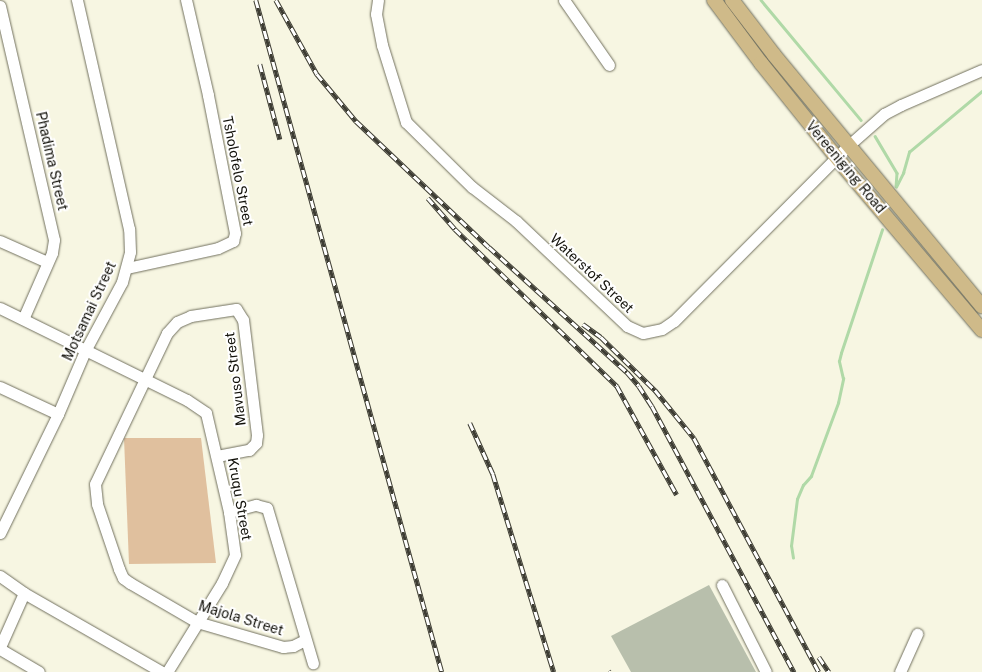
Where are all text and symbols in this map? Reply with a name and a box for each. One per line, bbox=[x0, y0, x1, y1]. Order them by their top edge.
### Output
street label: Phadima Street bbox=[32, 110, 72, 212]
street label: Tsholofelo Street bbox=[219, 115, 257, 227]
street label: Vereeniging Road bbox=[803, 118, 889, 216]
street label: Waterstof Street bbox=[547, 230, 637, 316]
street label: Motsamai Street bbox=[59, 259, 119, 363]
street label: Mavuso Street bbox=[221, 331, 249, 427]
street label: Kruqu Street bbox=[224, 456, 256, 542]
street label: Majola Street bbox=[197, 597, 285, 639]

